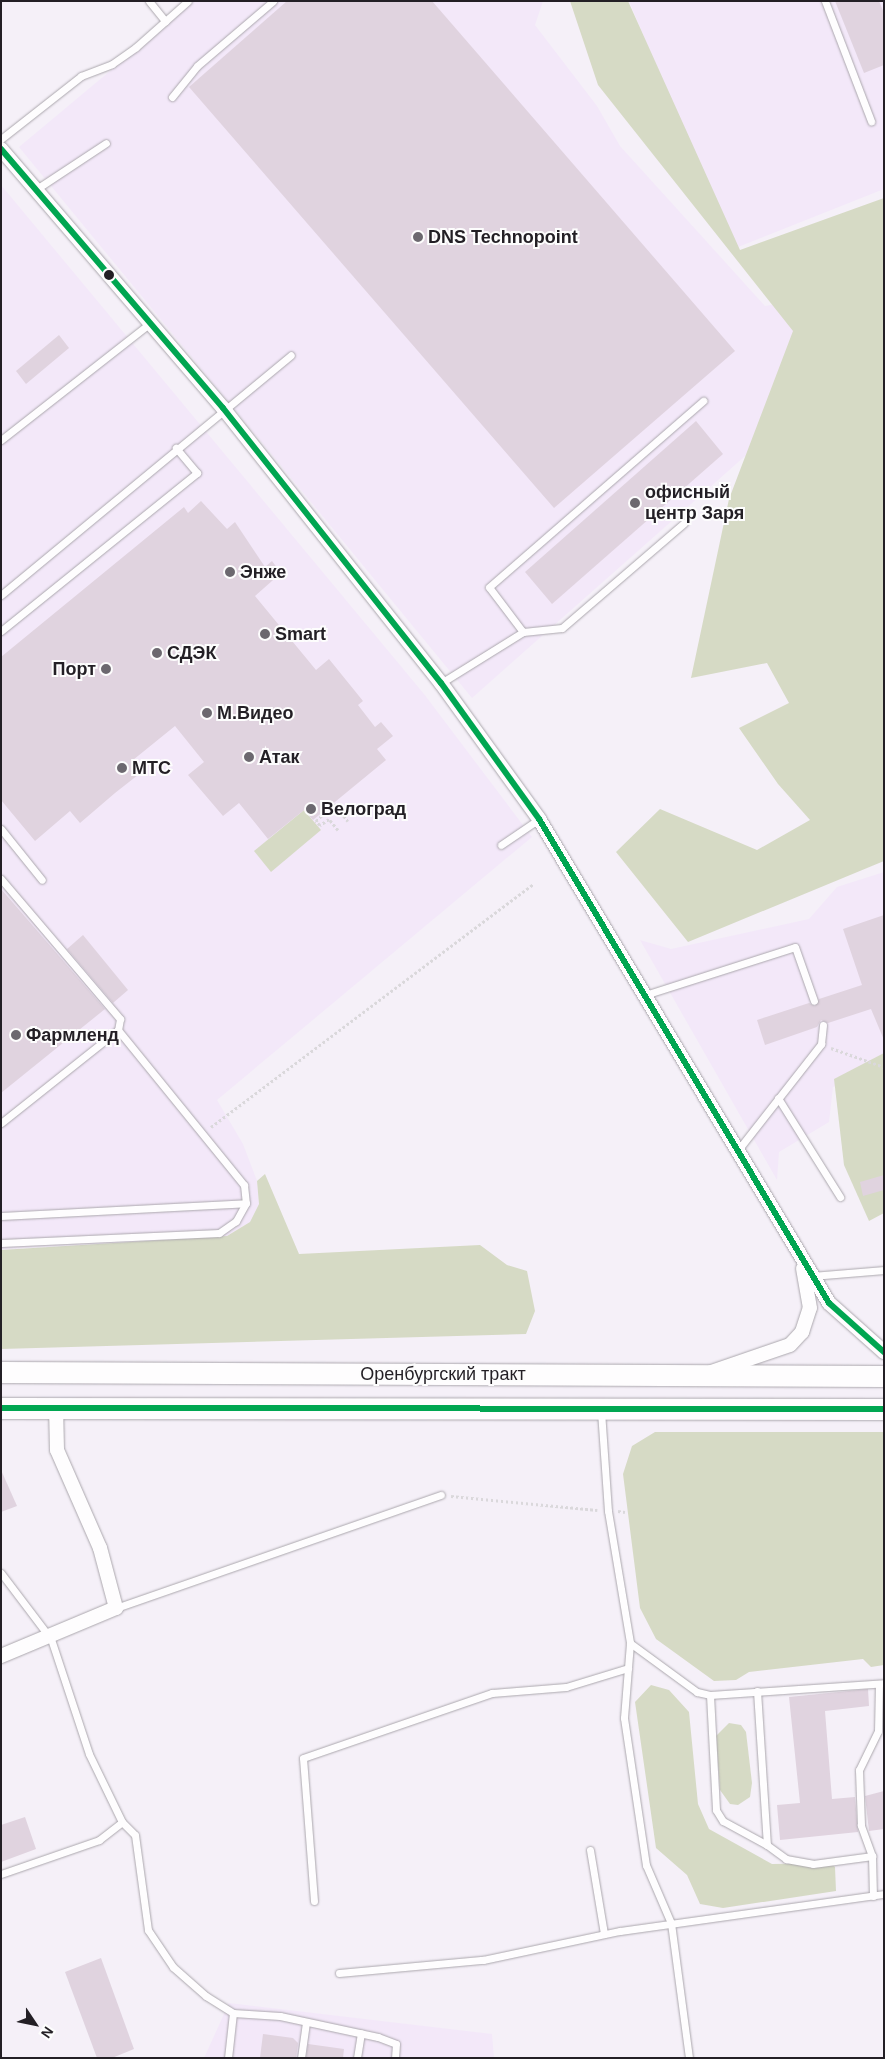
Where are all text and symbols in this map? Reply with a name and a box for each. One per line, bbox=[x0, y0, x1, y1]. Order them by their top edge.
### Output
place label: DNS Technopoint bbox=[428, 226, 578, 248]
marker: DNS Technopoint bbox=[412, 231, 424, 243]
unlabelled marker bbox=[104, 270, 114, 280]
place label: офисный центр Заря bbox=[645, 482, 744, 524]
marker: офисный центр Заря bbox=[629, 497, 641, 509]
place label: Энже bbox=[240, 561, 286, 583]
marker: Энже bbox=[224, 566, 236, 578]
place label: Smart bbox=[275, 623, 326, 645]
marker: Smart bbox=[259, 628, 271, 640]
place label: СДЭК bbox=[167, 642, 216, 664]
marker: СДЭК bbox=[151, 647, 163, 659]
place label: Порт bbox=[52, 658, 96, 680]
marker: Порт bbox=[100, 663, 112, 675]
place label: М.Видео bbox=[217, 702, 293, 724]
marker: М.Видео bbox=[201, 707, 213, 719]
place label: Атак bbox=[259, 746, 300, 768]
marker: Атак bbox=[243, 751, 255, 763]
place label: МТС bbox=[132, 757, 171, 779]
marker: МТС bbox=[116, 762, 128, 774]
place label: Велоград bbox=[321, 798, 406, 820]
marker: Велоград bbox=[305, 803, 317, 815]
place label: Фармленд bbox=[26, 1024, 119, 1046]
marker: Фармленд bbox=[10, 1029, 22, 1041]
street label: Оренбургский тракт bbox=[360, 1363, 526, 1385]
north arrow bbox=[10, 1999, 60, 2049]
text: N bbox=[38, 2024, 57, 2041]

